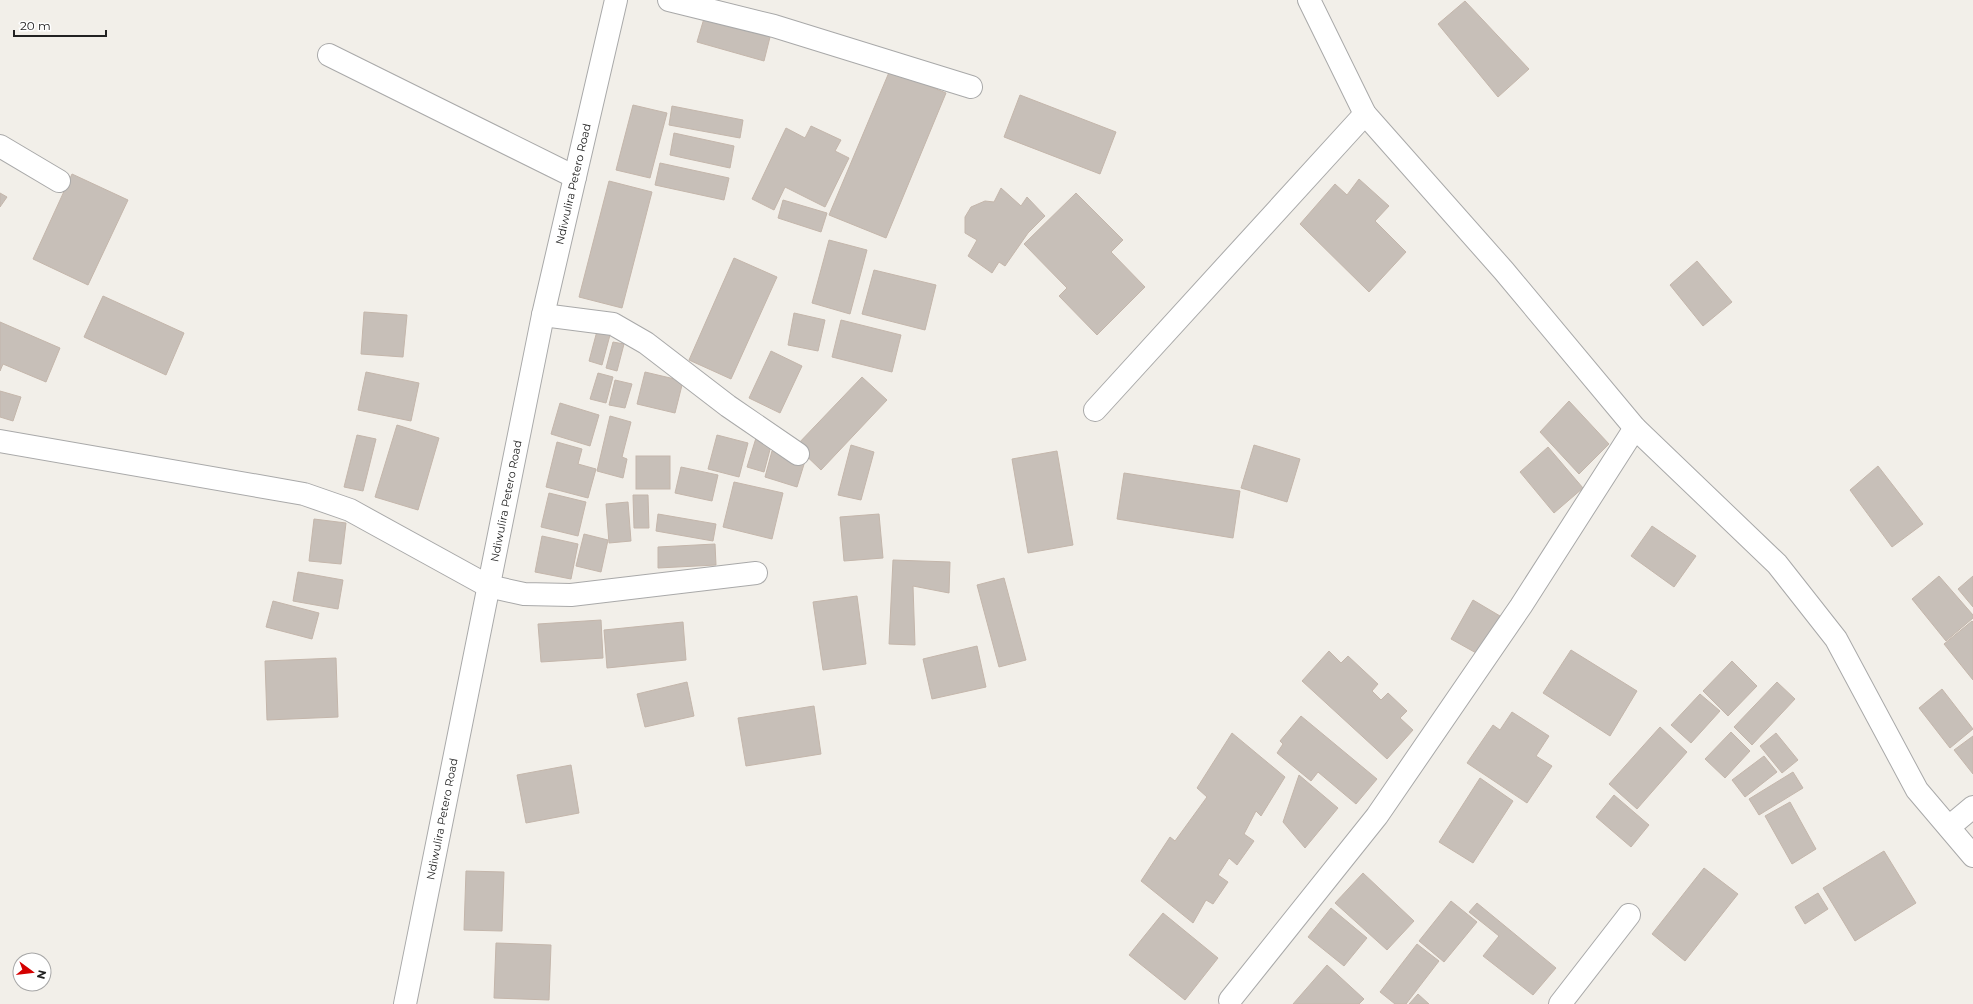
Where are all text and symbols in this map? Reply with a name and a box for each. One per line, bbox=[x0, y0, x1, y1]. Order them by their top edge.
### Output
scale bar bbox=[14, 12, 106, 38]
text: 20 m bbox=[20, 18, 51, 33]
street label: Ndiwulira Petero Road bbox=[552, 122, 594, 246]
street label: Ndiwulira Petero Road bbox=[487, 439, 525, 563]
street label: Ndiwulira Petero Road bbox=[423, 757, 461, 881]
north arrow bbox=[12, 952, 52, 992]
text: N bbox=[34, 968, 50, 981]

